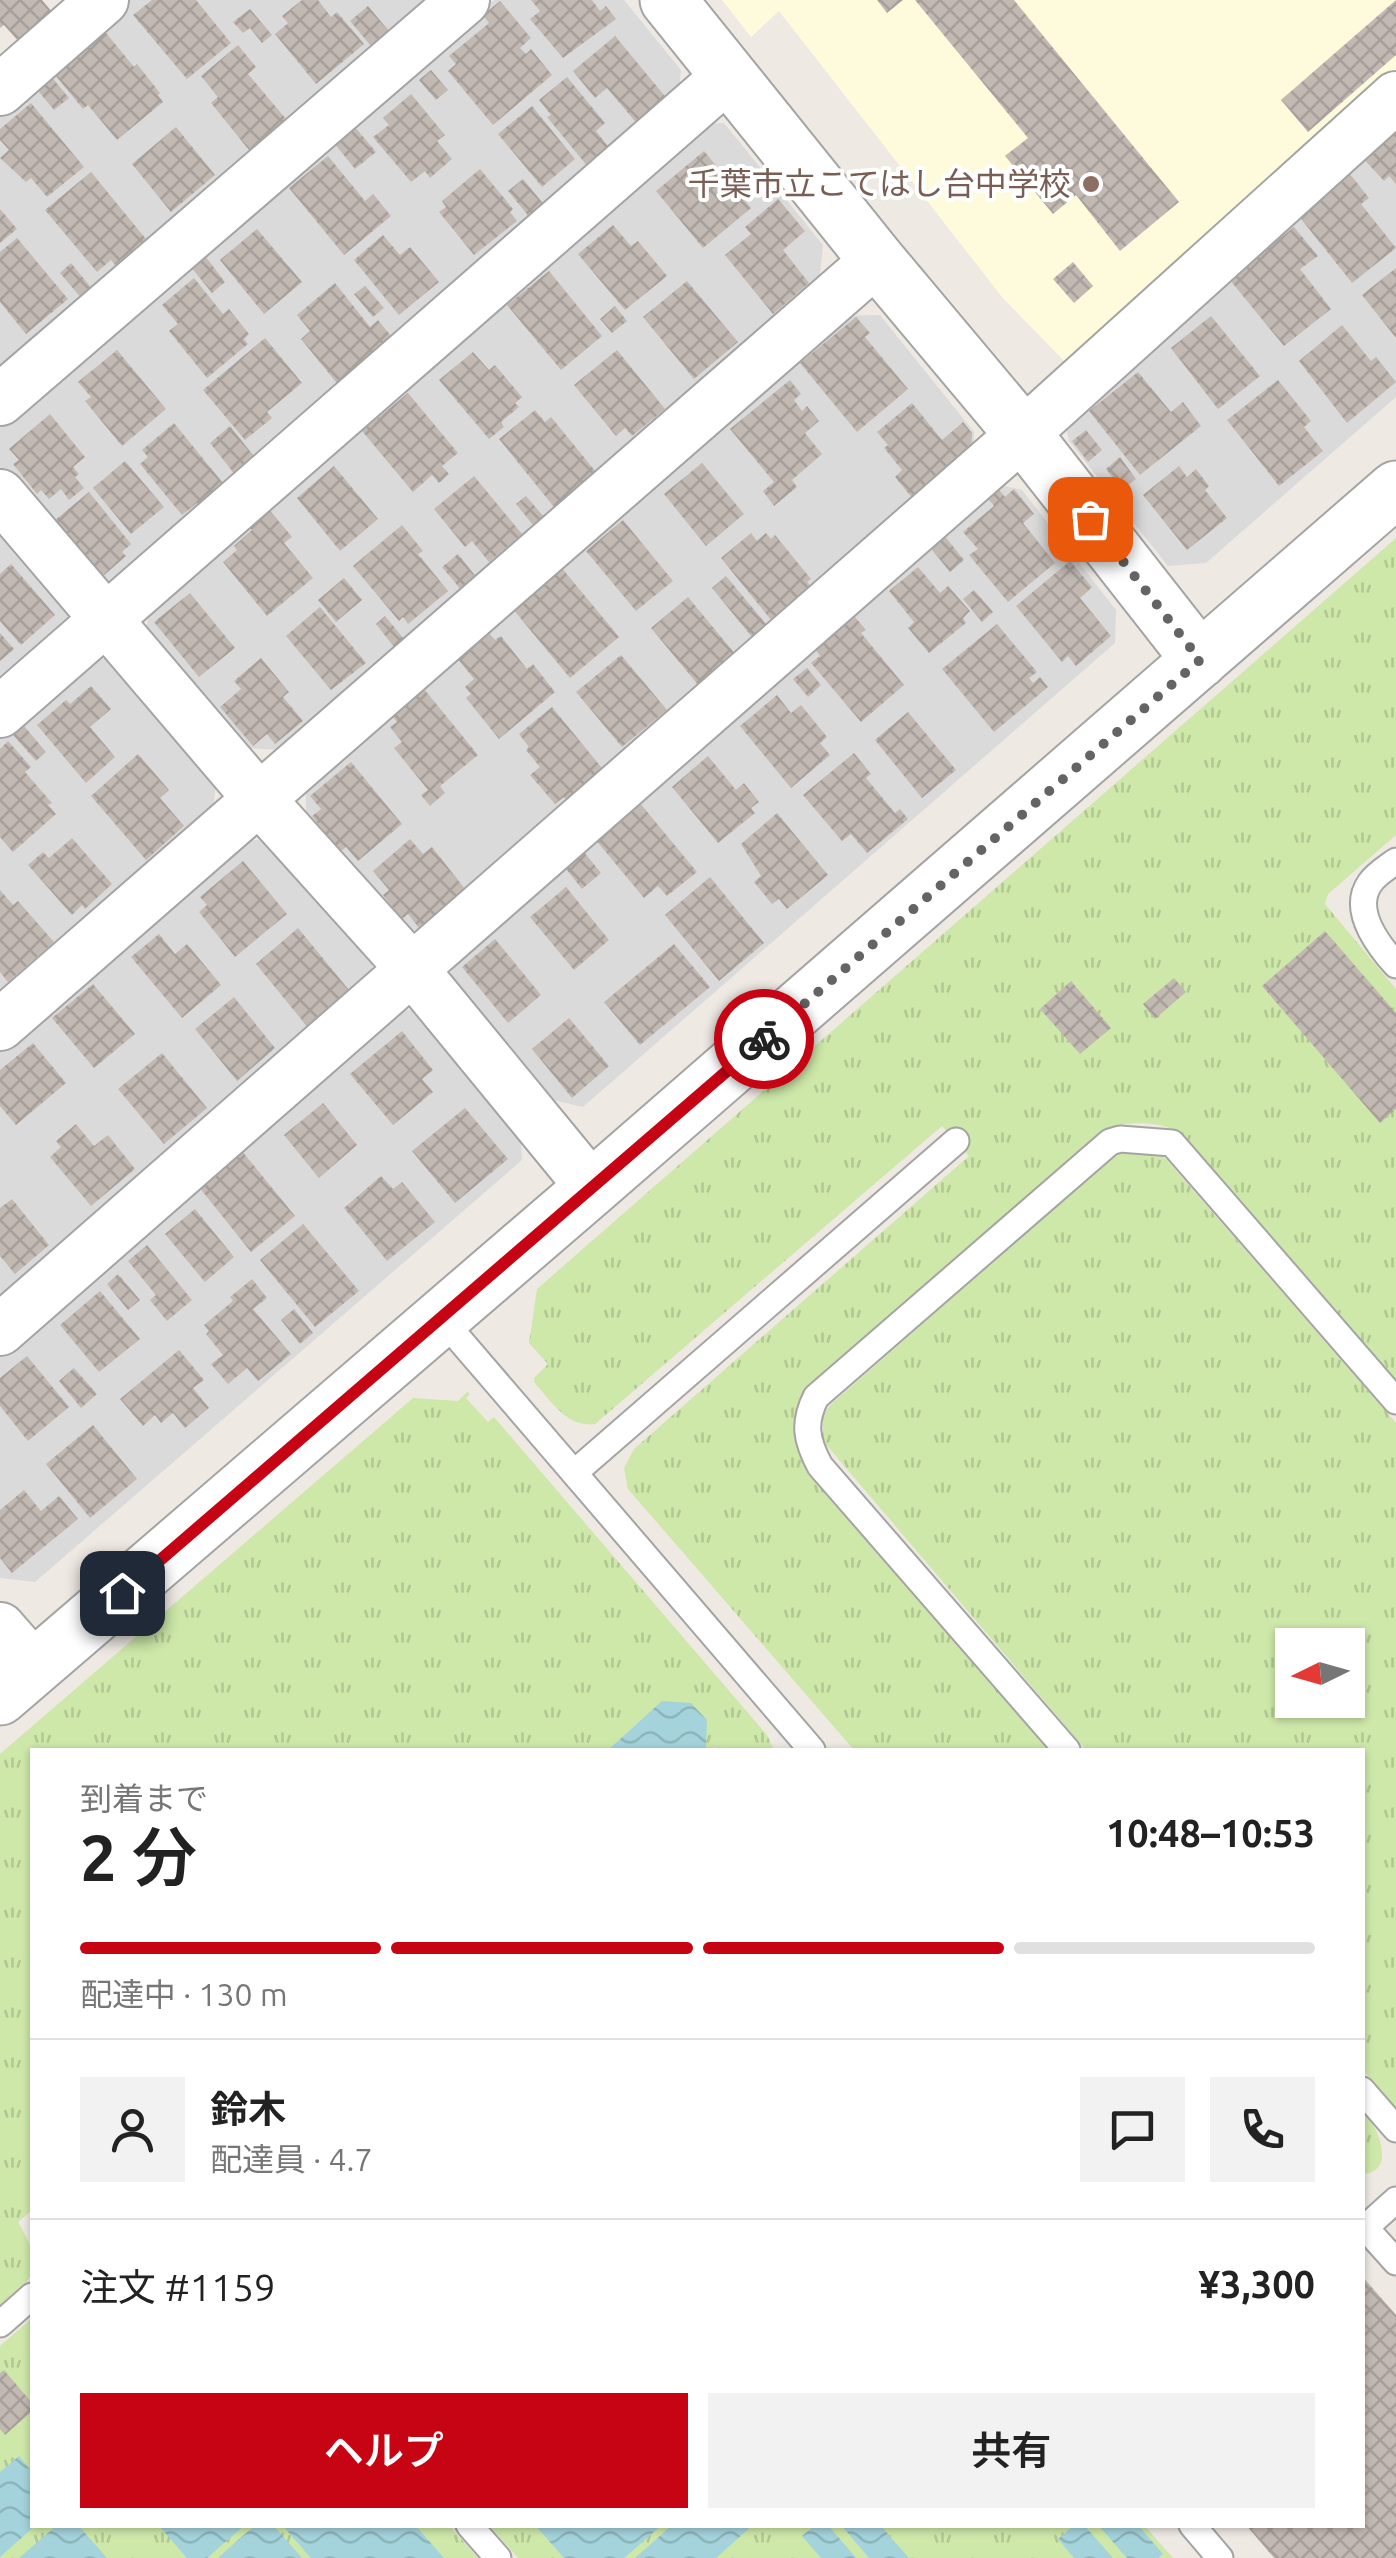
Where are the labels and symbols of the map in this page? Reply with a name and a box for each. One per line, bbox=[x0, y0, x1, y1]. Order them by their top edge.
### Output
place label: 千葉市立こてはし台中学校 bbox=[688, 165, 1071, 201]
marker: 千葉市立こてはし台中学校 bbox=[1080, 173, 1102, 195]
pin bbox=[1048, 477, 1133, 562]
courier bbox=[714, 989, 814, 1089]
pin bbox=[80, 1551, 165, 1636]
north arrow bbox=[1275, 1628, 1365, 1718]

